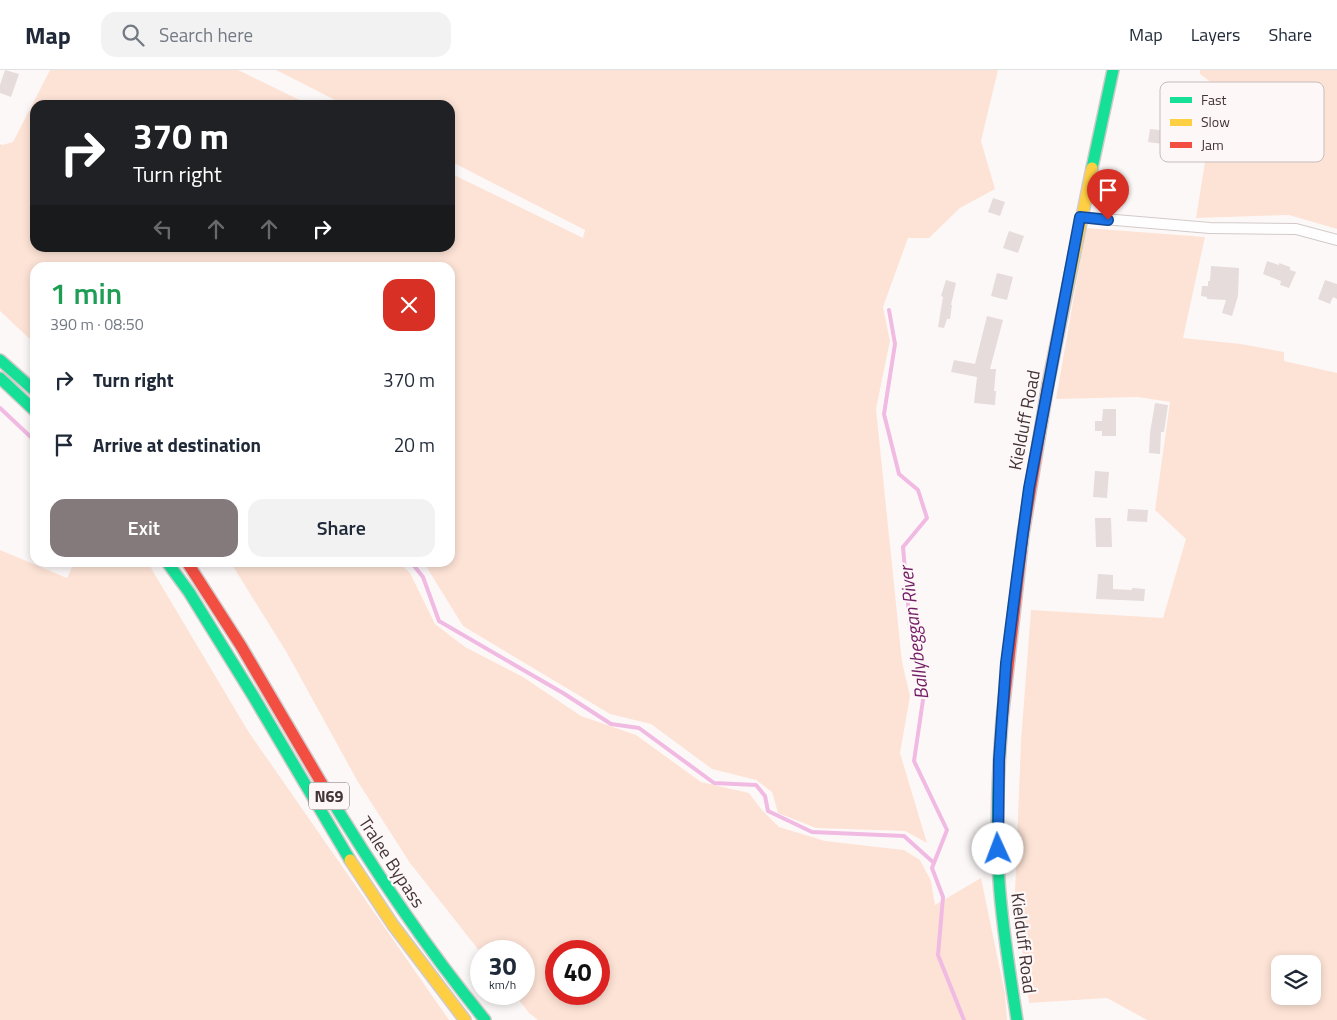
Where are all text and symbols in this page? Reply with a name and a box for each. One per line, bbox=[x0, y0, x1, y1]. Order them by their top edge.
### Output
search box bbox=[101, 12, 451, 57]
text: Map bbox=[25, 17, 71, 53]
text: Search here bbox=[159, 20, 253, 49]
icon: search bbox=[119, 21, 147, 49]
text: Map bbox=[1129, 21, 1163, 48]
text: Layers bbox=[1191, 21, 1240, 48]
text: Share bbox=[1268, 21, 1312, 48]
legend bbox=[1160, 82, 1324, 162]
text: Fast bbox=[1201, 89, 1226, 110]
text: 370 m bbox=[133, 109, 229, 163]
text: Slow bbox=[1201, 111, 1230, 132]
icon: right bbox=[50, 120, 115, 185]
text: Jam bbox=[1201, 134, 1224, 155]
text: Turn right bbox=[133, 157, 222, 191]
pin bbox=[1087, 169, 1129, 220]
icon: arrive bbox=[1094, 176, 1122, 204]
icon: left bbox=[149, 215, 177, 243]
icon: ahead bbox=[202, 215, 230, 243]
icon: ahead bbox=[255, 215, 283, 243]
icon: right bbox=[308, 215, 336, 243]
text: 1 min bbox=[50, 270, 122, 316]
button: close bbox=[383, 279, 435, 331]
text: 390 m · 08:50 bbox=[50, 312, 144, 336]
text: Turn right bbox=[93, 365, 174, 394]
text: 370 m bbox=[383, 365, 435, 394]
icon: right bbox=[50, 366, 78, 394]
street label: Kielduff Road bbox=[1001, 368, 1047, 472]
text: Arrive at destination bbox=[93, 430, 261, 459]
text: 20 m bbox=[394, 430, 435, 459]
icon: arrive bbox=[50, 431, 78, 459]
button: Exit bbox=[50, 499, 238, 557]
button: Share bbox=[248, 499, 435, 557]
water label: Ballybeggan River bbox=[890, 563, 936, 701]
road number: N69 bbox=[309, 782, 349, 809]
street label: Tralee Bypass bbox=[352, 811, 432, 913]
position arrow bbox=[971, 822, 1023, 874]
street label: Kielduff Road bbox=[1004, 891, 1044, 995]
speed limit sign: 40 bbox=[545, 940, 610, 1005]
text: 30 bbox=[488, 947, 517, 985]
map controls bbox=[1271, 955, 1321, 1005]
button: layers bbox=[1271, 955, 1321, 1005]
text: km/h bbox=[489, 975, 516, 994]

